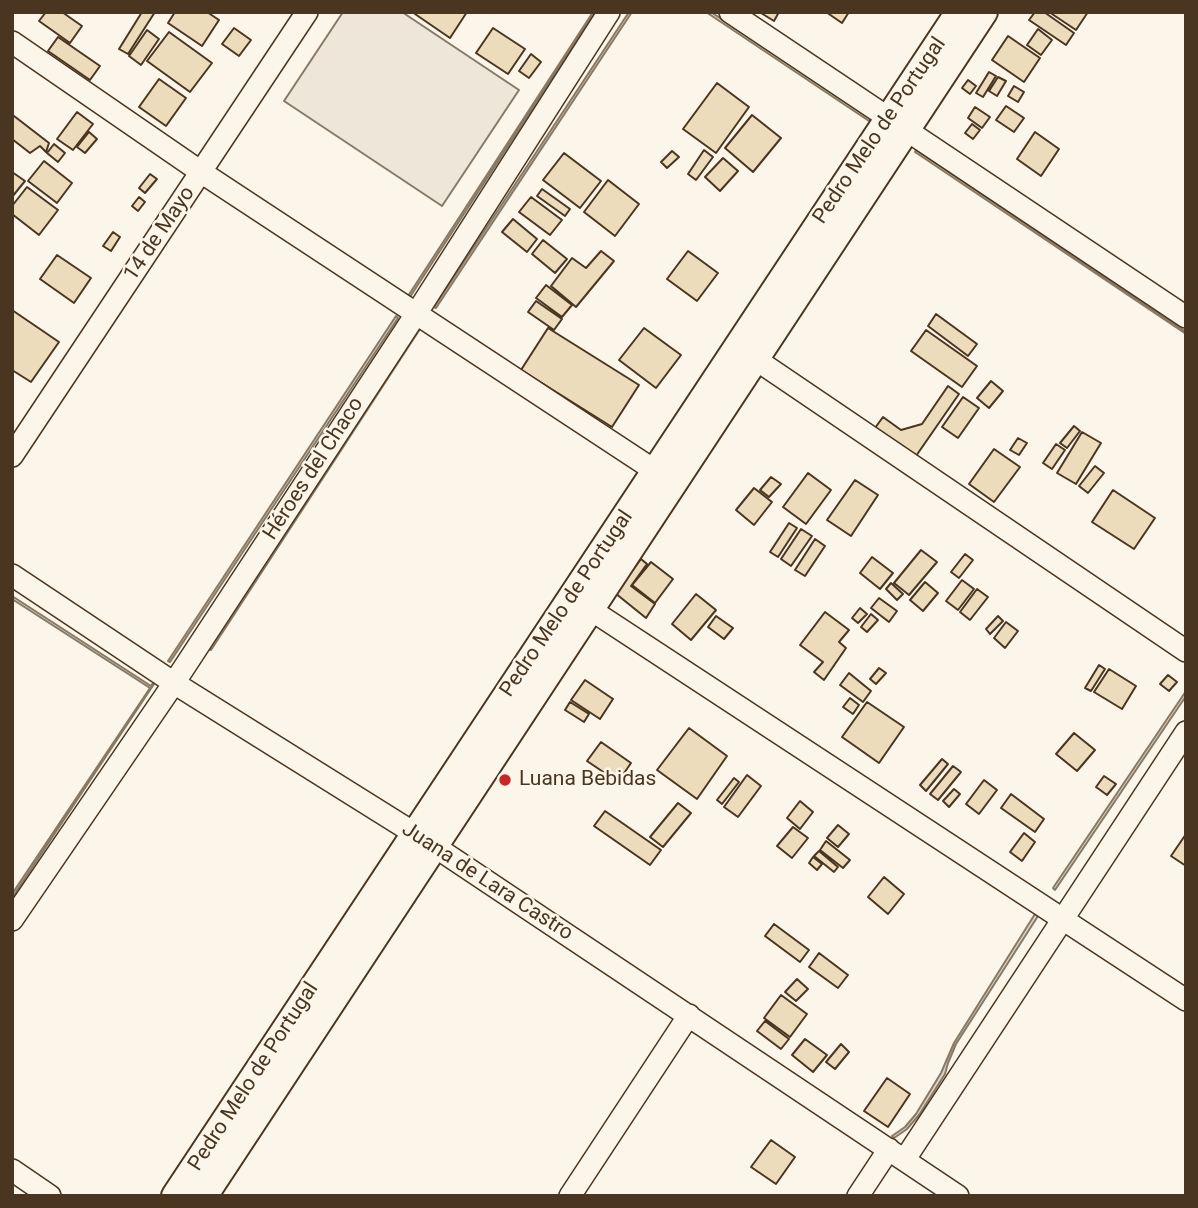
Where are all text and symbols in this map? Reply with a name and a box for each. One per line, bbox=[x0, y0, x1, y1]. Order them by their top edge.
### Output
street label: Pedro Melo de Portugal bbox=[808, 33, 952, 229]
street label: 14 de Mayo bbox=[119, 182, 201, 286]
street label: Héroes del Chaco bbox=[258, 393, 370, 545]
street label: Pedro Melo de Portugal bbox=[495, 506, 639, 702]
place label: Luana Bebidas bbox=[519, 767, 656, 793]
marker: Luana Bebidas bbox=[497, 772, 513, 788]
street label: Juana de Lara Castro bbox=[397, 817, 577, 947]
street label: Pedro Melo de Portugal bbox=[184, 978, 324, 1176]

